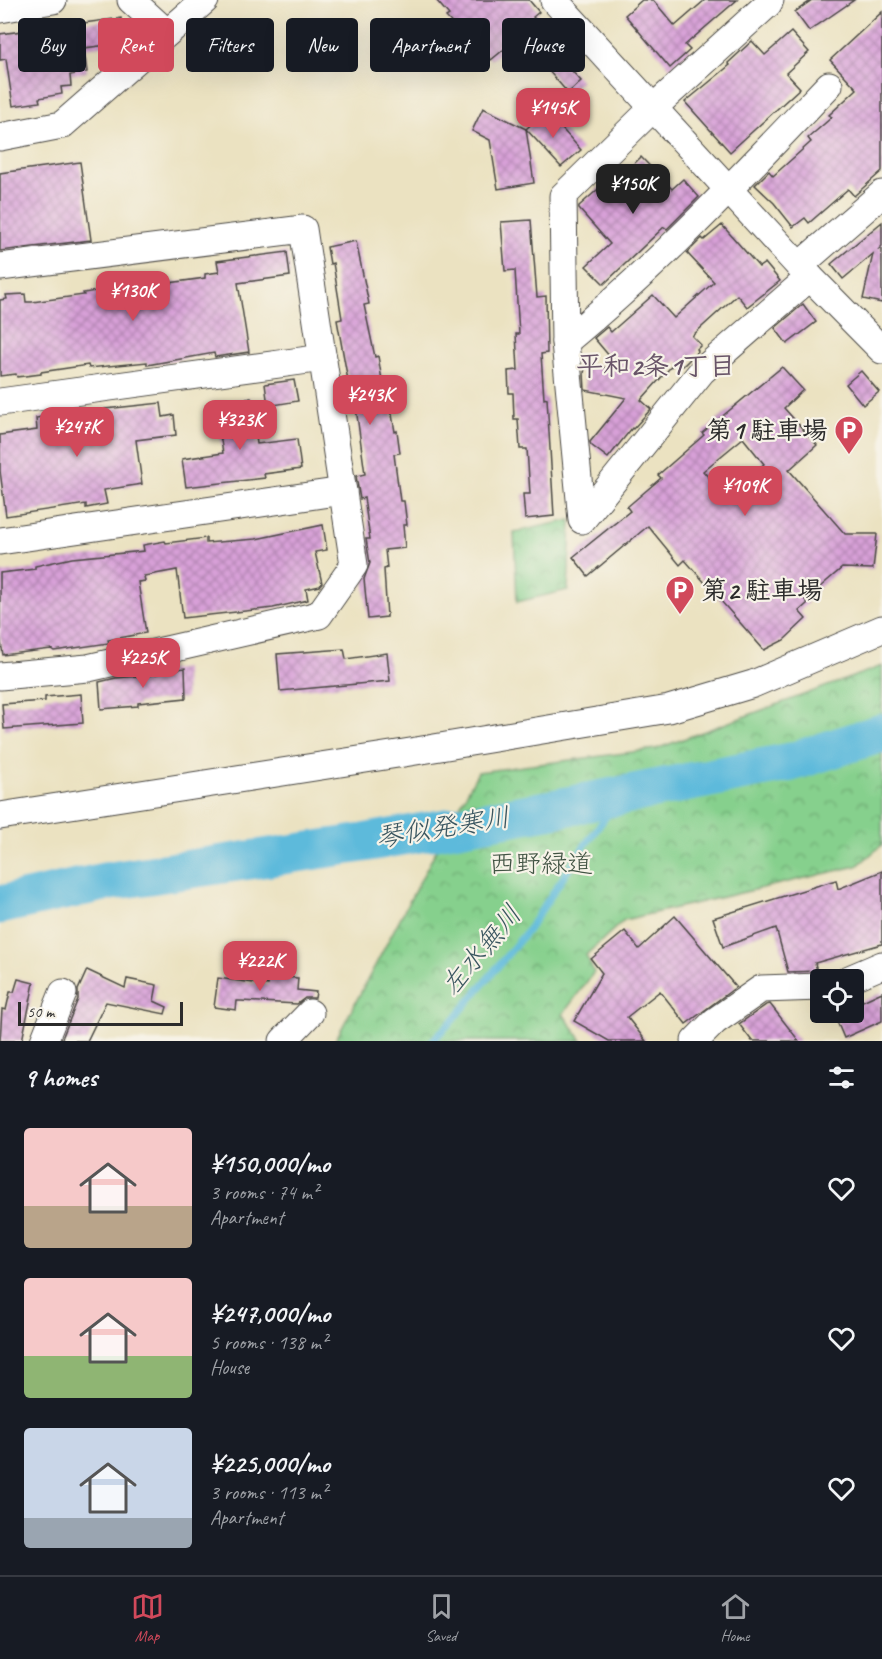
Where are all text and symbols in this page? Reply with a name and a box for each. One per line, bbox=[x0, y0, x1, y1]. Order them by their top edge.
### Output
chip: Buy bbox=[18, 18, 86, 72]
chip: Rent bbox=[98, 18, 174, 72]
chip: Filters bbox=[186, 18, 274, 72]
chip: New bbox=[286, 18, 358, 72]
chip: Apartment bbox=[370, 18, 490, 72]
chip: House bbox=[502, 18, 585, 72]
pin: ¥145K bbox=[511, 88, 595, 139]
text: ¥145K bbox=[530, 95, 576, 120]
pin: ¥150K bbox=[591, 164, 675, 215]
text: ¥150K bbox=[610, 171, 656, 196]
pin: ¥130K bbox=[91, 271, 175, 322]
text: ¥130K bbox=[110, 278, 156, 303]
district label: 平和2条1丁目 bbox=[576, 349, 736, 383]
pin: ¥243K bbox=[328, 375, 412, 426]
text: ¥243K bbox=[347, 382, 393, 407]
pin: ¥323K bbox=[198, 400, 282, 451]
pin: ¥247K bbox=[35, 407, 119, 458]
text: ¥323K bbox=[217, 407, 263, 432]
text: ¥247K bbox=[54, 414, 100, 439]
place label: 第1 駐車場 bbox=[706, 414, 828, 447]
parking icon: 第1 駐車場 bbox=[833, 414, 865, 456]
pin: ¥109K bbox=[703, 466, 787, 517]
text: ¥109K bbox=[722, 473, 768, 498]
parking icon: 第2 駐車場 bbox=[664, 574, 696, 616]
place label: 第2 駐車場 bbox=[701, 574, 823, 607]
pin: ¥225K bbox=[101, 638, 185, 689]
text: ¥225K bbox=[120, 645, 166, 670]
water label: 琴似発寒川 bbox=[374, 800, 512, 854]
park label: 西野緑道 bbox=[489, 847, 593, 880]
water label: 左水無川 bbox=[433, 898, 529, 1002]
pin: ¥222K bbox=[218, 941, 302, 992]
text: ¥222K bbox=[237, 948, 283, 973]
map controls bbox=[810, 969, 864, 1023]
button: locate bbox=[810, 969, 864, 1023]
scale bar bbox=[18, 999, 183, 1026]
text: 50 m bbox=[27, 1002, 54, 1022]
text: 9 homes bbox=[24, 1061, 97, 1094]
icon: filters bbox=[825, 1061, 858, 1094]
text: ¥150,000/mo bbox=[210, 1147, 330, 1180]
icon: home bbox=[72, 1152, 144, 1224]
icon: heart bbox=[825, 1172, 858, 1205]
text: 3 rooms · 74 m² bbox=[210, 1180, 318, 1205]
text: Apartment bbox=[210, 1205, 283, 1230]
text: ¥247,000/mo bbox=[210, 1297, 330, 1330]
icon: home bbox=[72, 1302, 144, 1374]
icon: heart bbox=[825, 1322, 858, 1355]
text: 5 rooms · 138 m² bbox=[210, 1330, 327, 1355]
text: House bbox=[210, 1355, 249, 1380]
text: ¥225,000/mo bbox=[210, 1447, 330, 1480]
icon: home bbox=[72, 1452, 144, 1524]
icon: heart bbox=[825, 1472, 858, 1505]
text: 3 rooms · 113 m² bbox=[210, 1480, 327, 1505]
text: Apartment bbox=[210, 1505, 283, 1530]
tab: Map bbox=[131, 1590, 164, 1646]
tab: Saved bbox=[425, 1590, 458, 1646]
tab: Home bbox=[719, 1590, 752, 1646]

